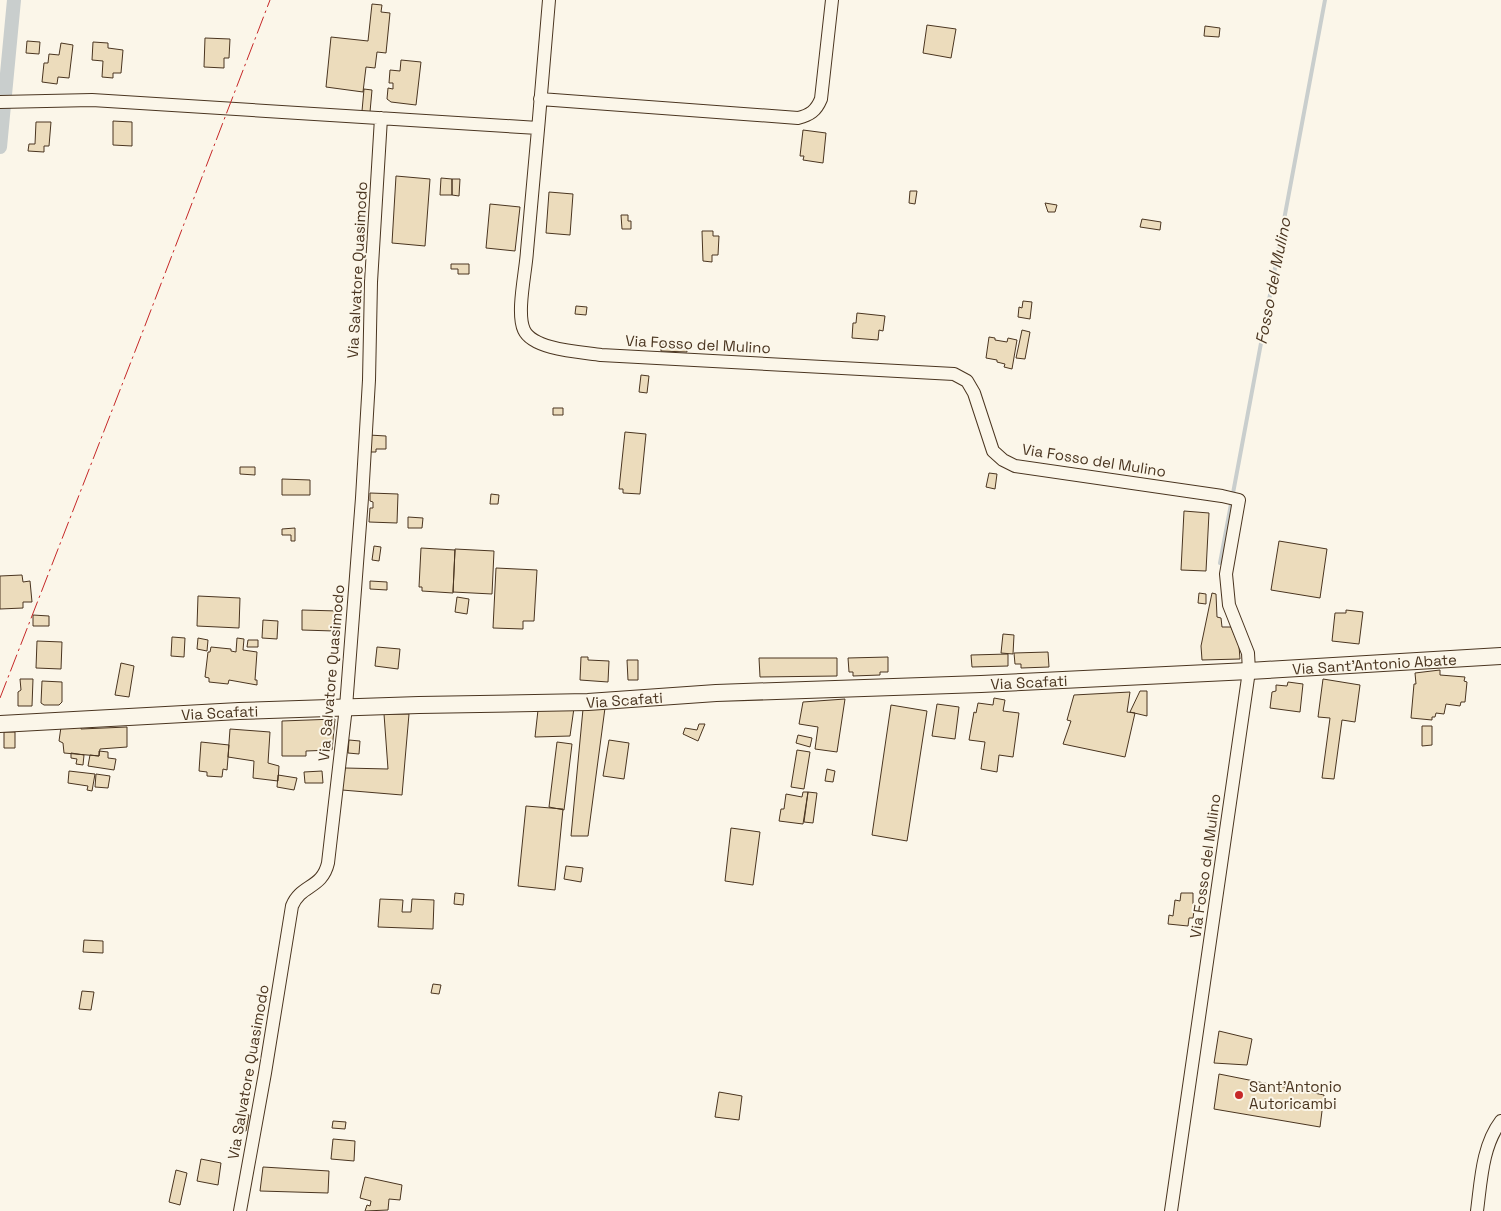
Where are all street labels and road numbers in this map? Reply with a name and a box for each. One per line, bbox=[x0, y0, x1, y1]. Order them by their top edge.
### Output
street label: Via Salvatore Quasimodo bbox=[343, 181, 371, 359]
street label: Via Fosso del Mulino bbox=[625, 331, 771, 357]
street label: Via Fosso del Mulino bbox=[1021, 439, 1167, 481]
street label: Via Salvatore Quasimodo bbox=[314, 584, 348, 762]
street label: Via Sant'Antonio Abate bbox=[1292, 649, 1457, 678]
street label: Via Scafati bbox=[990, 670, 1068, 693]
street label: Via Scafati bbox=[585, 687, 664, 712]
street label: Via Scafati bbox=[181, 701, 258, 724]
street label: Via Fosso del Mulino bbox=[1185, 793, 1225, 939]
street label: Via Salvatore Quasimodo bbox=[223, 983, 273, 1161]

